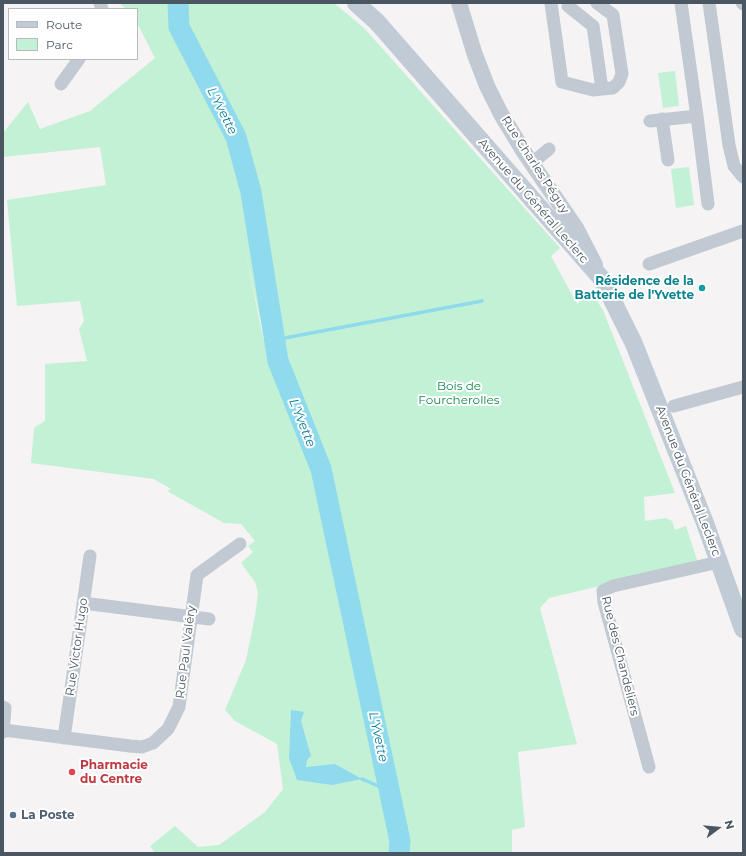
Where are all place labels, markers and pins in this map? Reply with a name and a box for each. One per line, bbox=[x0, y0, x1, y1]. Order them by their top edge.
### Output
place label: Résidence de la Batterie de l'Yvette bbox=[575, 274, 694, 302]
marker: Résidence de la Batterie de l'Yvette bbox=[697, 283, 707, 293]
place label: Pharmacie du Centre bbox=[80, 758, 148, 786]
marker: Pharmacie du Centre bbox=[67, 767, 77, 777]
place label: La Poste bbox=[21, 808, 75, 822]
marker: La Poste bbox=[8, 810, 18, 820]

